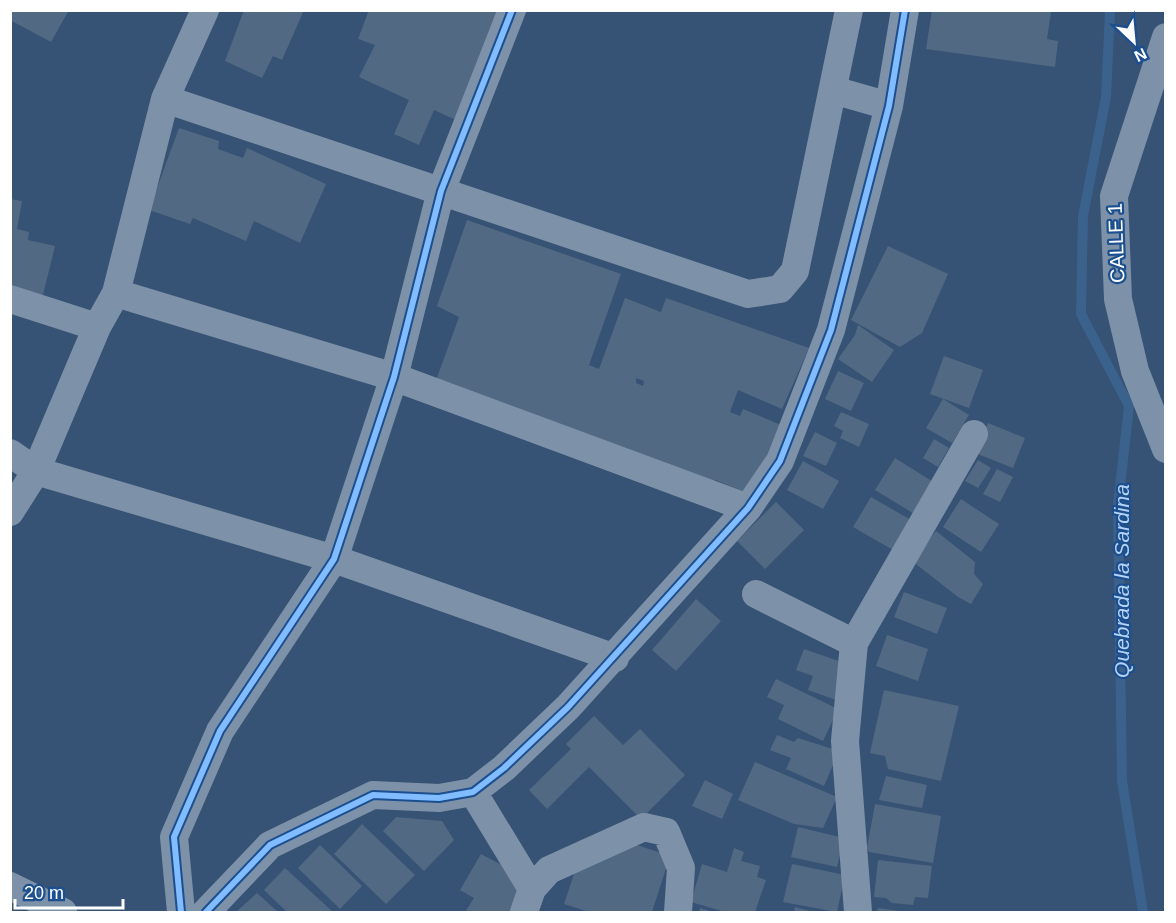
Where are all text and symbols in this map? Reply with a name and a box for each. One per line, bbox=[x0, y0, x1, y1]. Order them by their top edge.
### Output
north arrow bbox=[1104, 12, 1164, 72]
text: N bbox=[1131, 45, 1149, 65]
street label: CALLE 1 bbox=[1104, 203, 1128, 283]
water label: Quebrada la Sardina bbox=[1110, 484, 1133, 678]
scale bar bbox=[15, 872, 123, 910]
text: 20 m bbox=[24, 883, 64, 903]

